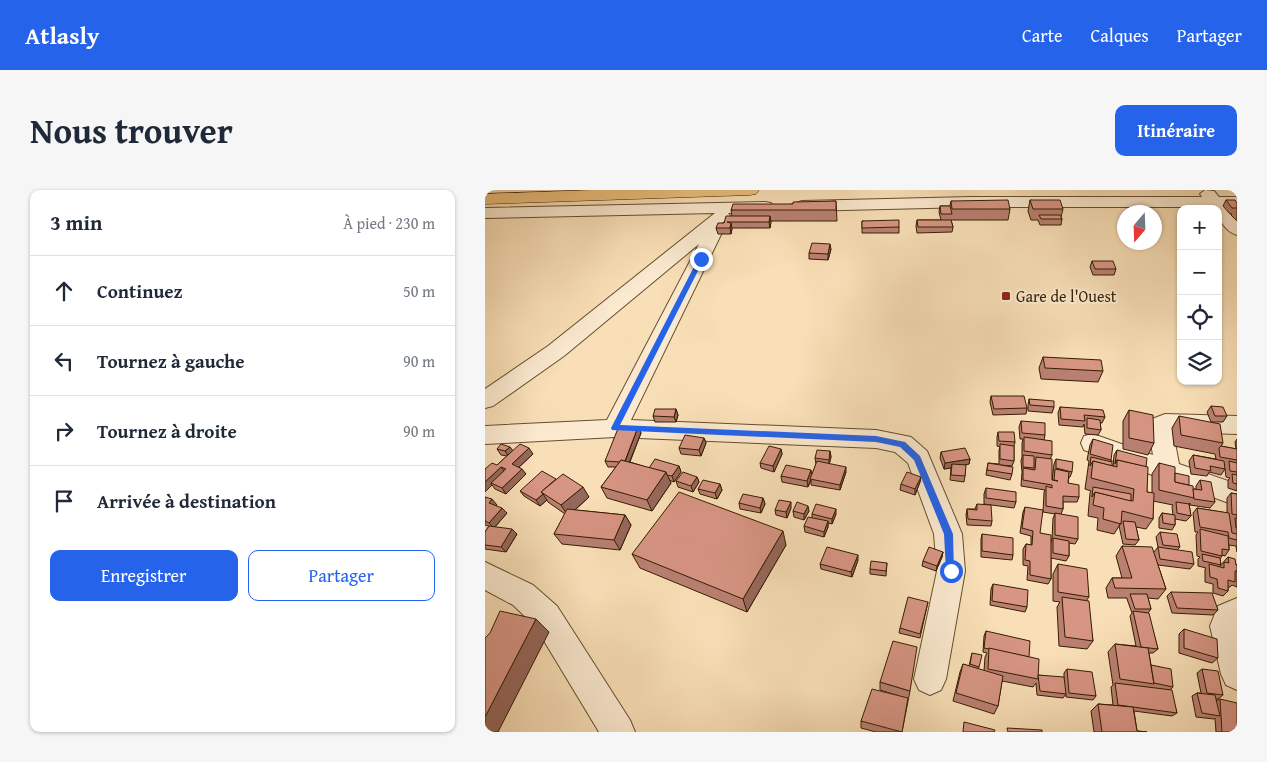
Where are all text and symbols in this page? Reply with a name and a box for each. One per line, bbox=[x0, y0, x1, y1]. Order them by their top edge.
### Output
text: Atlasly bbox=[25, 18, 99, 53]
text: Carte bbox=[1022, 22, 1063, 49]
text: Calques bbox=[1091, 22, 1149, 49]
text: Partager bbox=[1177, 22, 1242, 49]
text: Nous trouver bbox=[30, 105, 233, 156]
button: Itinéraire bbox=[1115, 105, 1237, 156]
north arrow bbox=[1117, 205, 1162, 250]
map controls bbox=[1177, 205, 1222, 385]
button: + bbox=[1177, 205, 1222, 250]
text: 3 min bbox=[50, 207, 102, 238]
text: À pied · 230 m bbox=[343, 211, 435, 235]
route end bbox=[690, 248, 713, 271]
button: − bbox=[1177, 250, 1222, 295]
icon: ahead bbox=[50, 277, 78, 305]
text: Continuez bbox=[97, 277, 183, 305]
text: 50 m bbox=[403, 279, 435, 303]
place label: Gare de l'Ouest bbox=[1016, 284, 1117, 308]
marker: Gare de l'Ouest bbox=[1000, 290, 1012, 302]
button: locate bbox=[1177, 295, 1222, 340]
button: layers bbox=[1177, 340, 1222, 385]
icon: left bbox=[50, 347, 78, 375]
text: Tournez à gauche bbox=[97, 347, 245, 375]
text: 90 m bbox=[403, 349, 435, 373]
icon: right bbox=[50, 417, 78, 445]
text: Tournez à droite bbox=[97, 417, 237, 445]
text: 90 m bbox=[403, 419, 435, 443]
icon: arrive bbox=[50, 487, 78, 515]
text: Arrivée à destination bbox=[97, 487, 276, 515]
button: Enregistrer bbox=[50, 550, 238, 601]
button: Partager bbox=[248, 550, 435, 601]
route start bbox=[940, 560, 963, 583]

